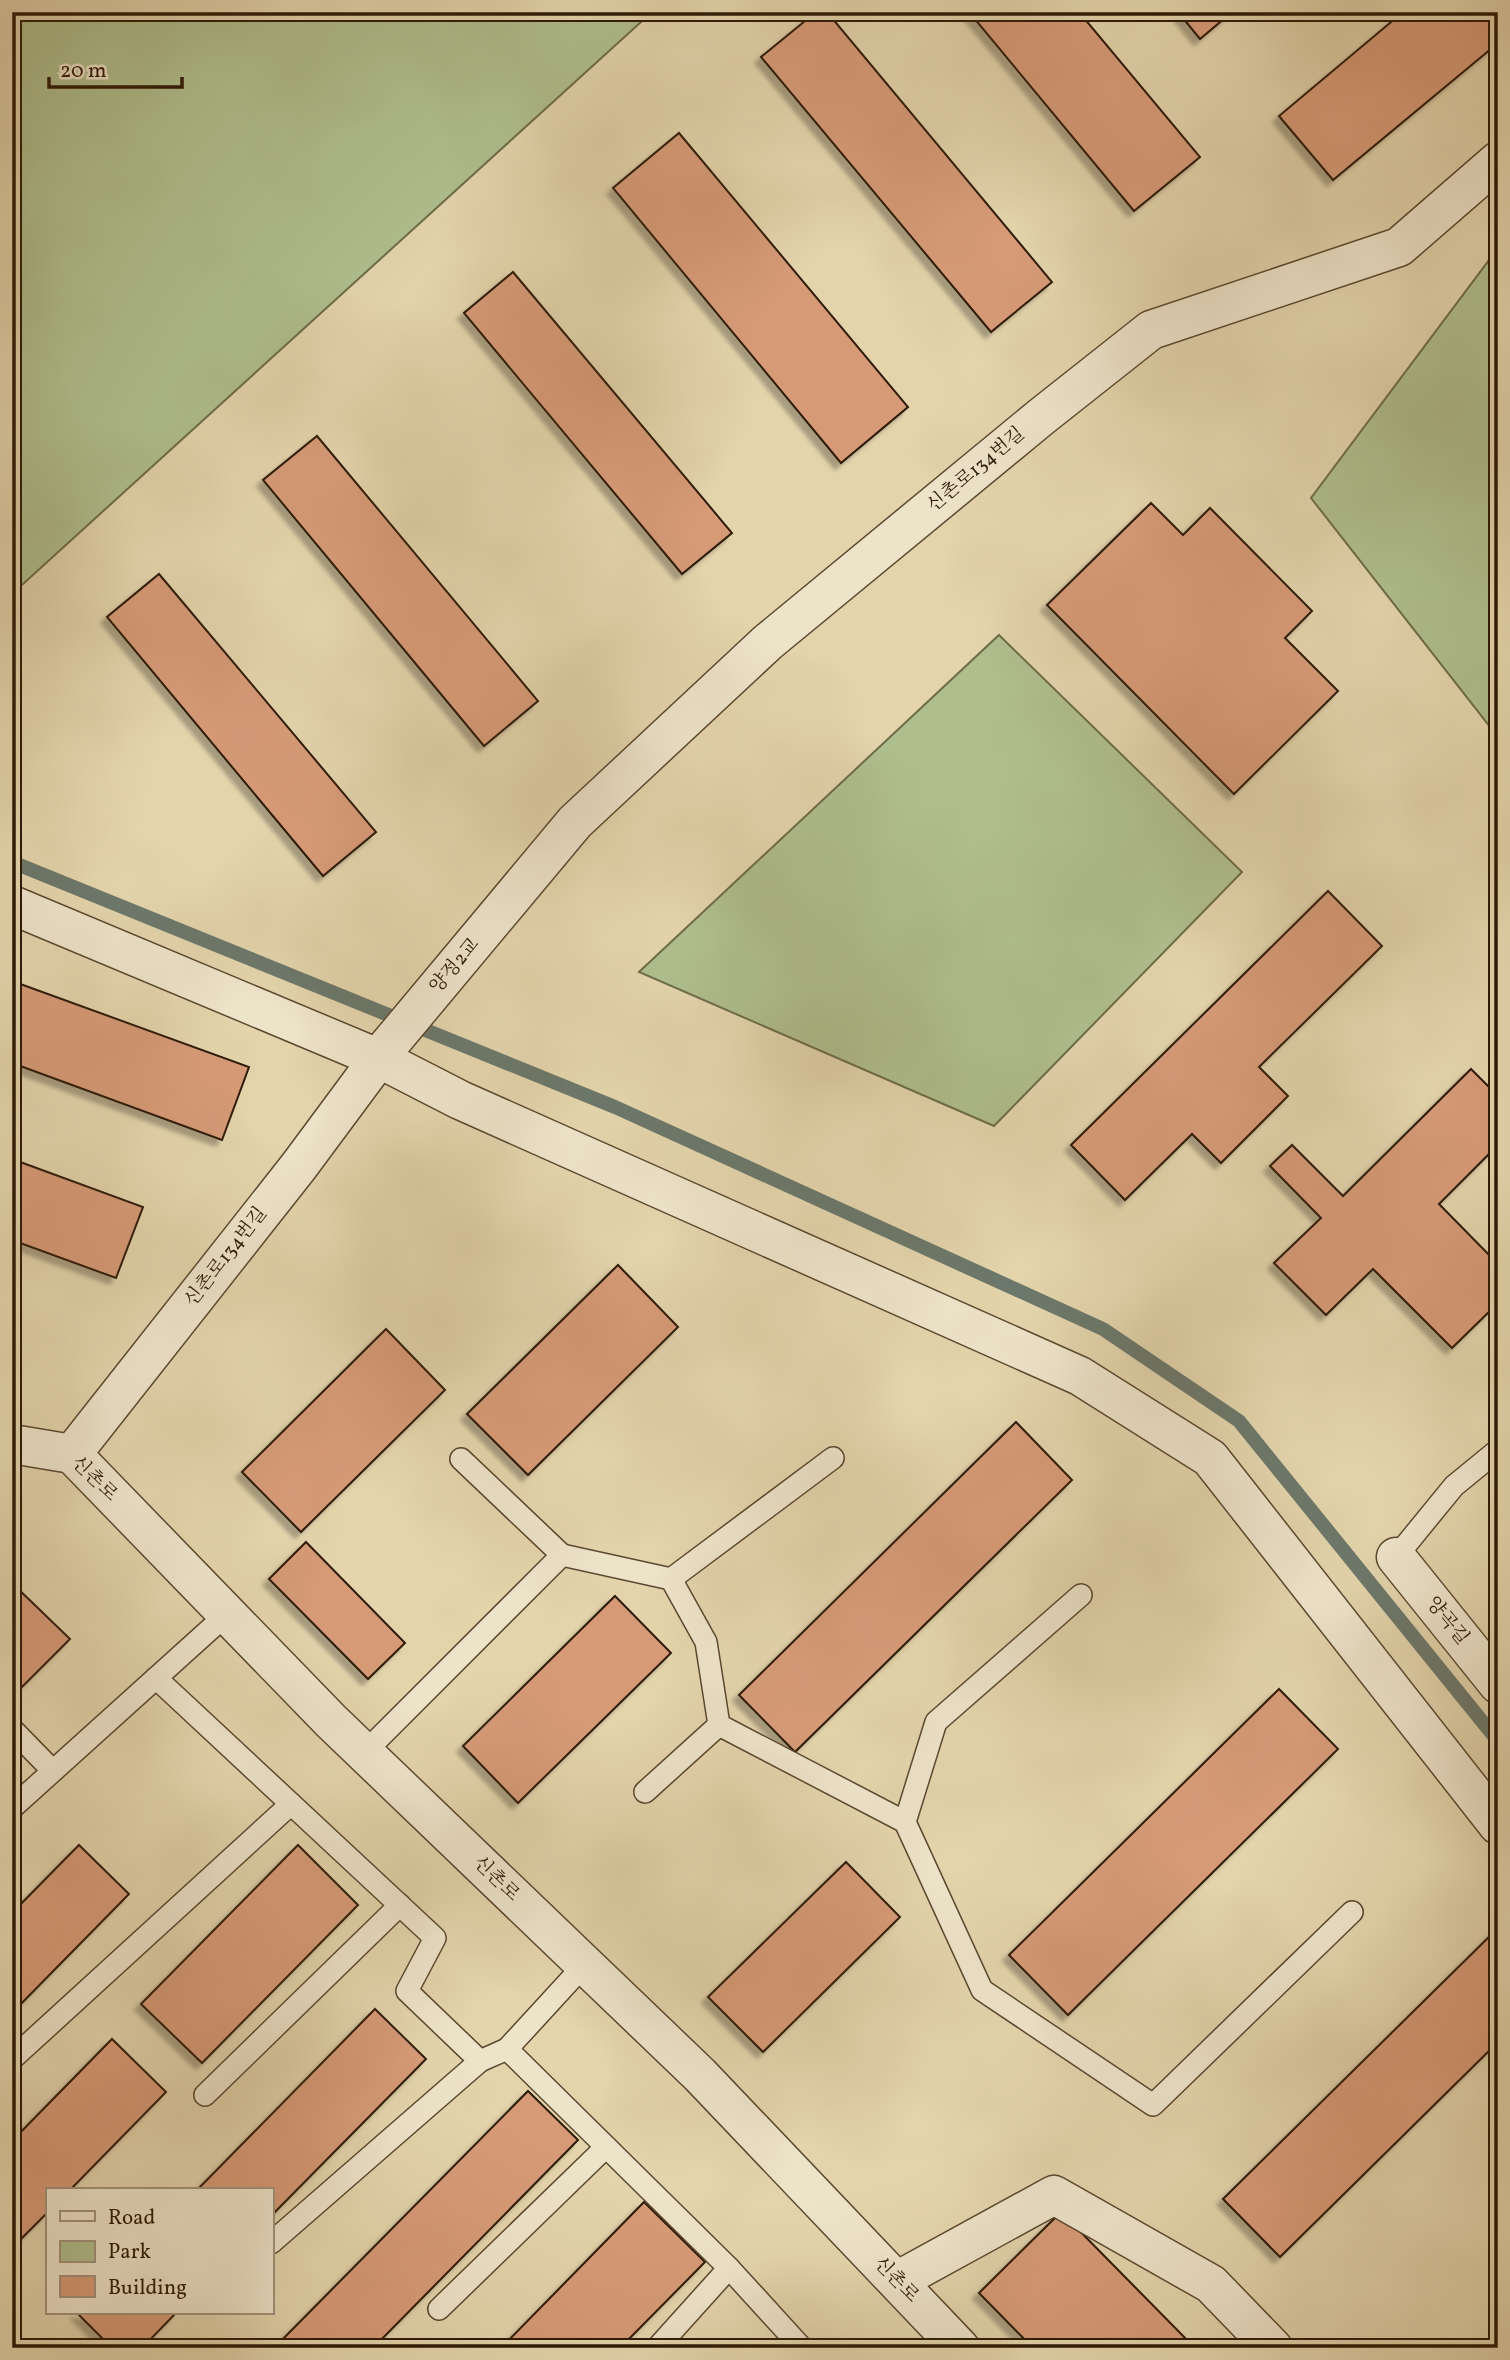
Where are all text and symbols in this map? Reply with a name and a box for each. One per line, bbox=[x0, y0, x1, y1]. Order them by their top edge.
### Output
scale bar bbox=[49, 46, 182, 90]
text: 20 m bbox=[60, 57, 106, 86]
street label: 신촌로134번길 bbox=[922, 421, 1030, 519]
street label: 양정2교 bbox=[424, 933, 486, 999]
street label: 신촌로134번길 bbox=[179, 1202, 273, 1312]
street label: 신촌로 bbox=[65, 1451, 123, 1507]
street label: 양곡길 bbox=[1420, 1591, 1474, 1651]
street label: 신촌로 bbox=[467, 1851, 525, 1907]
legend bbox=[46, 2188, 273, 2314]
text: Road bbox=[108, 2204, 155, 2233]
text: Park bbox=[108, 2238, 151, 2267]
street label: 신촌로 bbox=[868, 2251, 924, 2309]
text: Building bbox=[108, 2274, 187, 2303]

